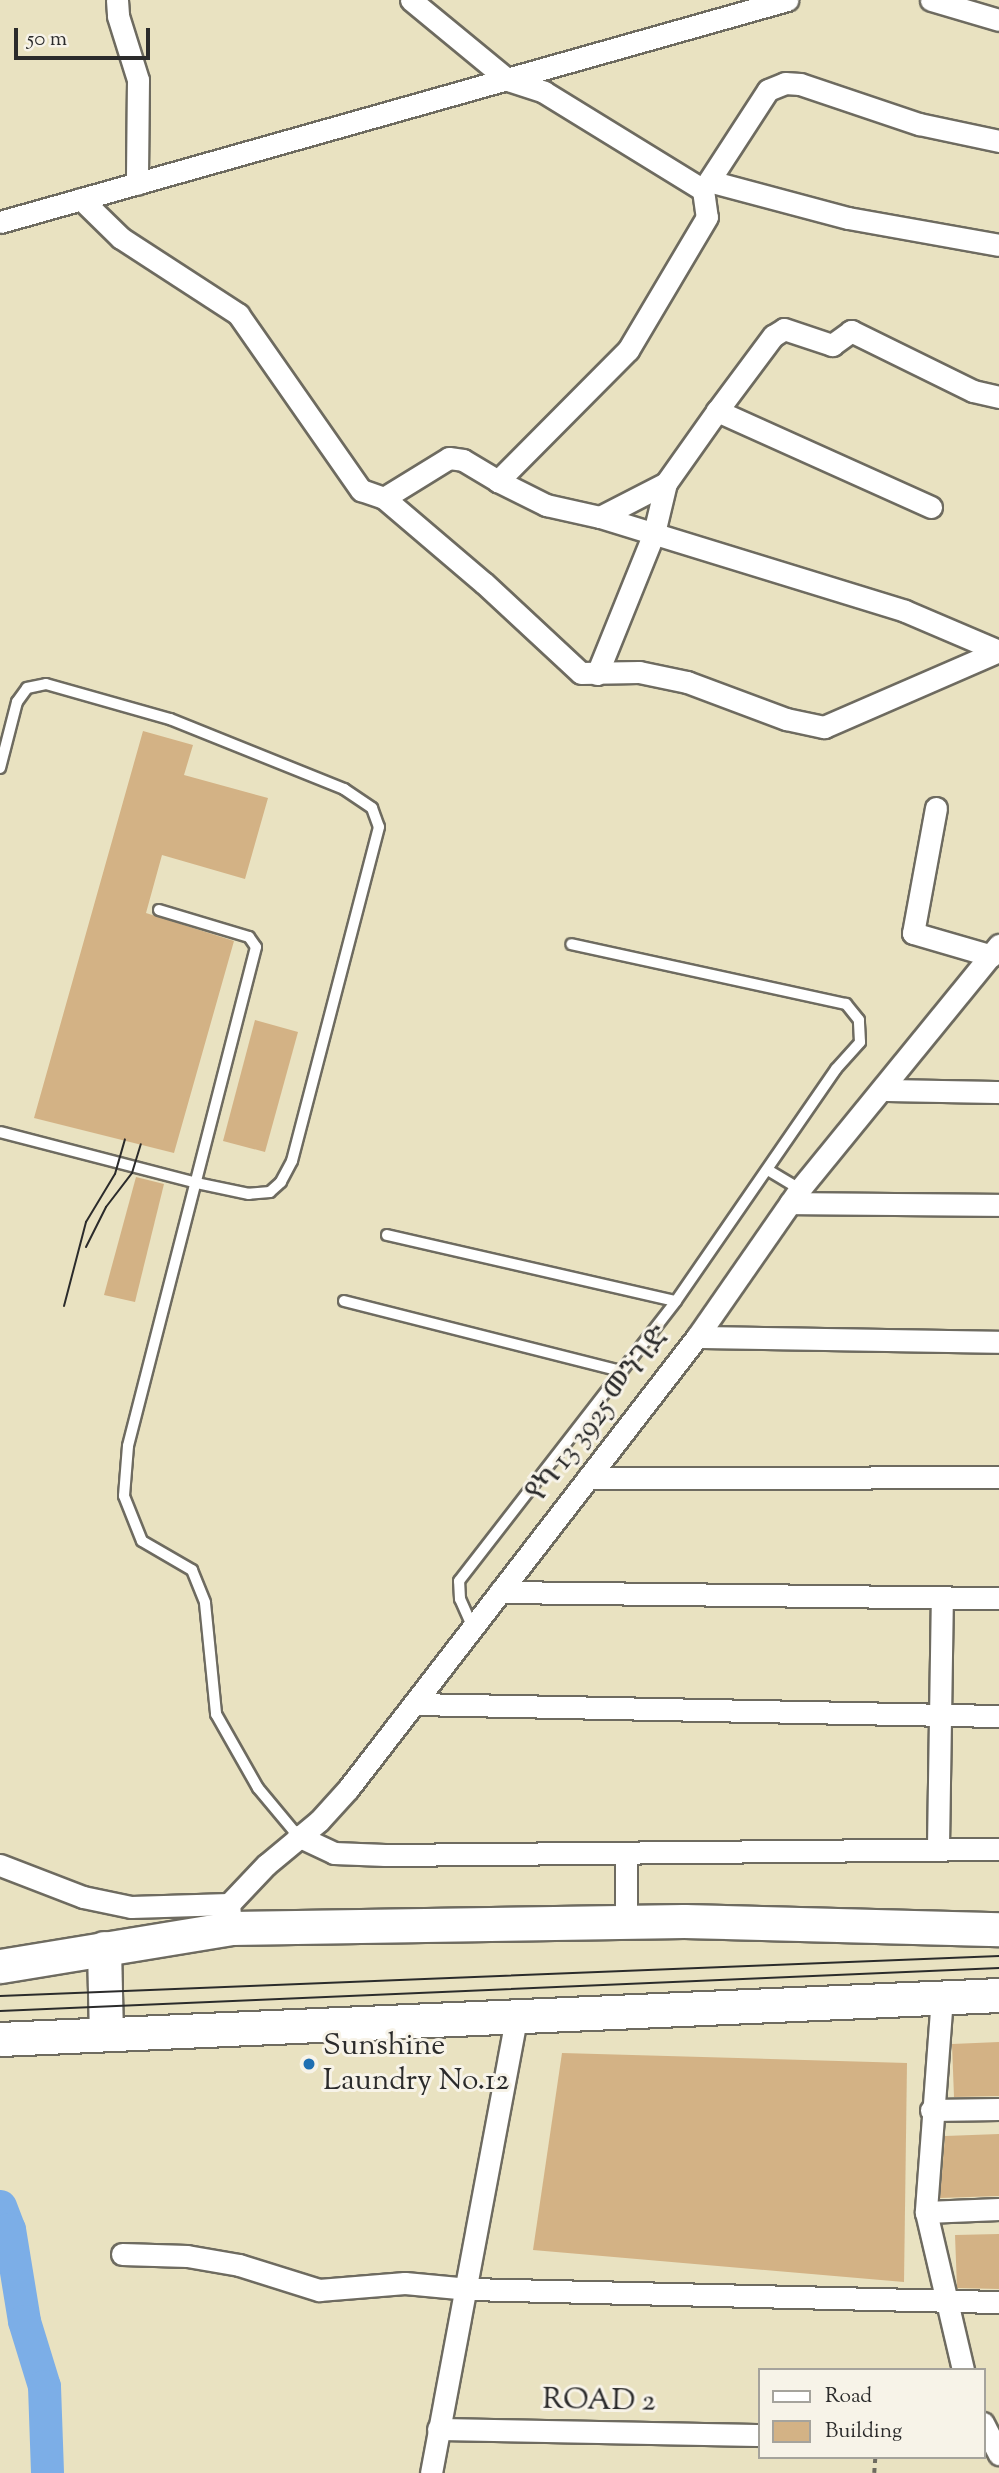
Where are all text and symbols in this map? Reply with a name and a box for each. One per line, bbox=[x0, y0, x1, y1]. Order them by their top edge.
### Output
scale bar bbox=[18, 14, 154, 58]
text: 50 m bbox=[27, 25, 67, 55]
street label: የካ 13 3925 መንገድ bbox=[520, 1320, 680, 1510]
place label: Sunshine Laundry No.12 bbox=[323, 2029, 509, 2100]
marker: Sunshine Laundry No.12 bbox=[301, 2056, 317, 2072]
legend bbox=[758, 2368, 985, 2459]
text: Road bbox=[825, 2382, 872, 2412]
street label: ROAD 2 bbox=[542, 2383, 656, 2421]
text: Building bbox=[825, 2417, 902, 2447]

